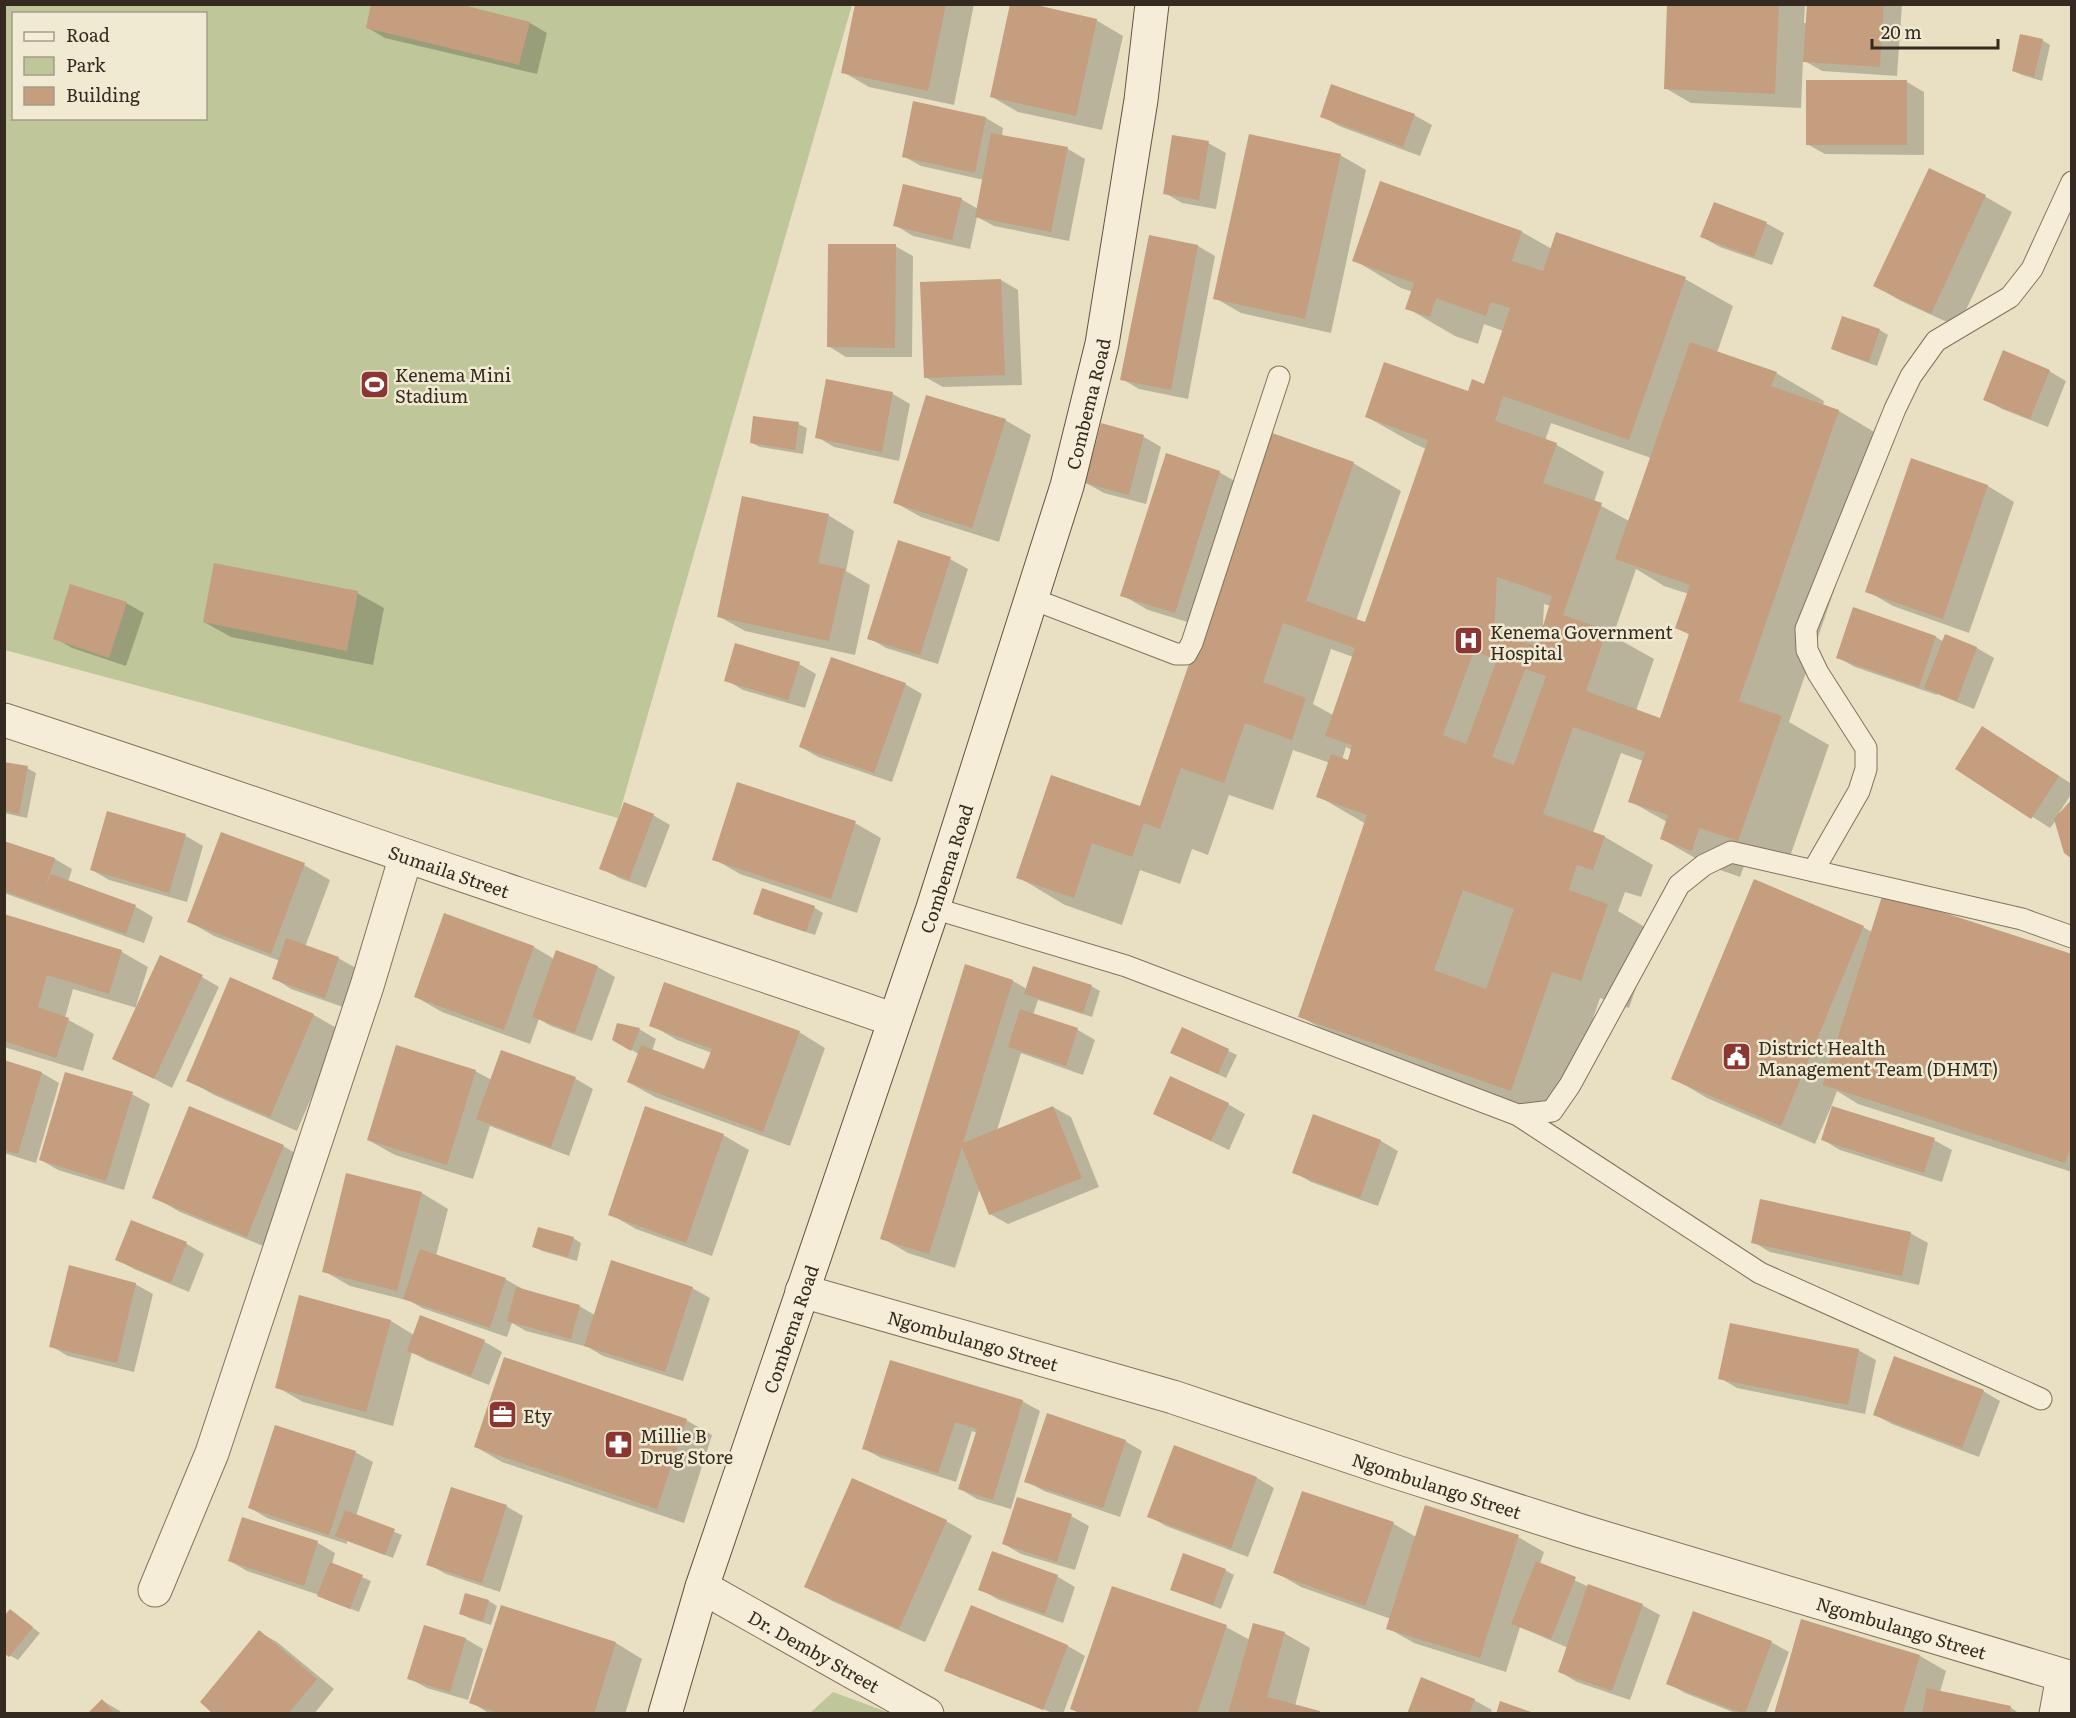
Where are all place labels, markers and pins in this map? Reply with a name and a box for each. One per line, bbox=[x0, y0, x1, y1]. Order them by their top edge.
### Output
place label: Kenema Mini Stadium bbox=[395, 361, 511, 409]
sports icon: Kenema Mini Stadium bbox=[358, 368, 390, 400]
place label: Kenema Government Hospital bbox=[1490, 618, 1673, 666]
hospital icon: Kenema Government Hospital bbox=[1453, 625, 1485, 657]
place label: District Health Management Team (DHMT) bbox=[1758, 1034, 1998, 1082]
public building icon: District Health Management Team (DHMT) bbox=[1721, 1041, 1753, 1073]
office icon: Ety bbox=[486, 1399, 518, 1431]
place label: Ety bbox=[523, 1402, 552, 1429]
place label: Millie B Drug Store bbox=[640, 1422, 733, 1470]
pharmacy icon: Millie B Drug Store bbox=[603, 1429, 635, 1461]

